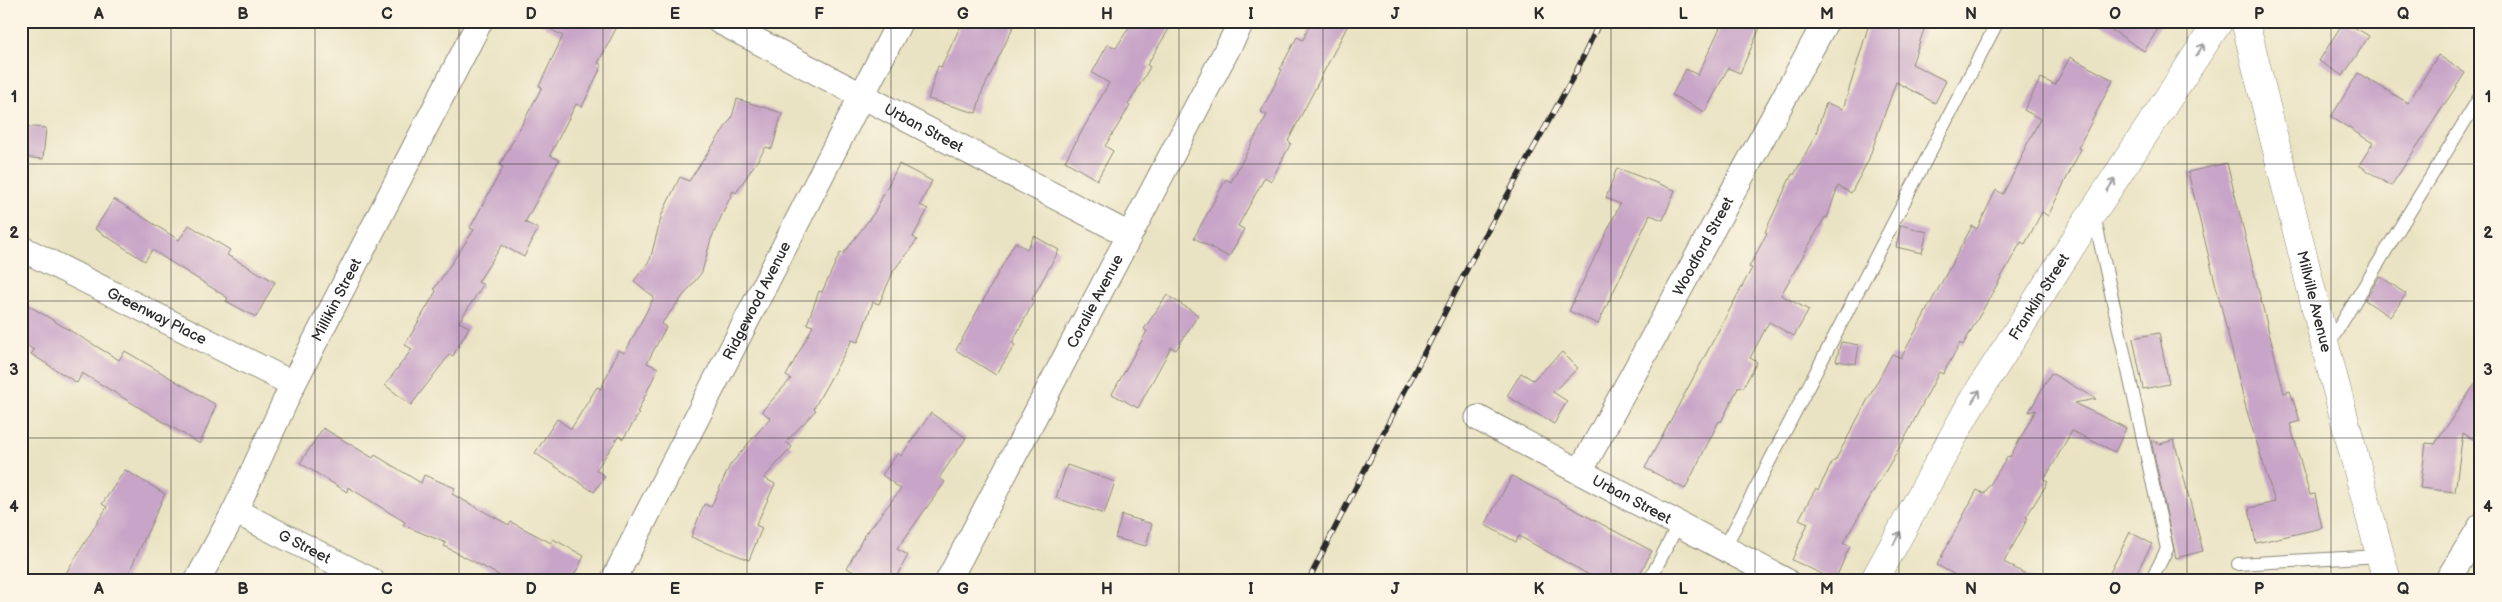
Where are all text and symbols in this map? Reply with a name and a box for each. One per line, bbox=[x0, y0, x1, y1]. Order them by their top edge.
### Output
text: A bbox=[93, 5, 104, 24]
text: B bbox=[237, 5, 249, 24]
text: C bbox=[381, 5, 393, 24]
text: D bbox=[525, 5, 537, 24]
text: E bbox=[670, 5, 680, 24]
text: F bbox=[814, 5, 824, 24]
text: G bbox=[957, 5, 969, 24]
text: H bbox=[1101, 5, 1113, 24]
text: I bbox=[1248, 5, 1254, 24]
text: J bbox=[1391, 5, 1400, 24]
text: K bbox=[1534, 5, 1545, 24]
text: L bbox=[1678, 5, 1688, 24]
text: M bbox=[1820, 5, 1834, 24]
text: N bbox=[1965, 5, 1977, 24]
text: O bbox=[2109, 5, 2121, 24]
text: P bbox=[2254, 5, 2264, 24]
text: Q bbox=[2397, 5, 2409, 24]
one-way arrow bbox=[2196, 43, 2206, 57]
text: 1 bbox=[11, 88, 17, 107]
text: 1 bbox=[2485, 88, 2491, 107]
street label: Urban Street bbox=[881, 100, 967, 157]
one-way arrow bbox=[2106, 179, 2116, 193]
street label: Woodford Street bbox=[1669, 193, 1738, 299]
text: 2 bbox=[9, 224, 19, 243]
text: 2 bbox=[2483, 224, 2493, 243]
street label: Ridgewood Avenue bbox=[719, 238, 795, 363]
street label: Millville Avenue bbox=[2292, 249, 2335, 354]
street label: Franklin Street bbox=[2005, 250, 2074, 344]
street label: Coralie Avenue bbox=[1063, 251, 1128, 351]
street label: Millikin Street bbox=[308, 255, 366, 345]
street label: Greenway Place bbox=[104, 284, 210, 349]
text: 3 bbox=[9, 361, 19, 380]
text: 3 bbox=[2483, 361, 2493, 380]
one-way arrow bbox=[1971, 389, 1982, 403]
street label: Urban Street bbox=[1589, 471, 1675, 529]
text: 4 bbox=[9, 498, 19, 517]
text: 4 bbox=[2483, 498, 2493, 517]
street label: G Street bbox=[275, 526, 334, 568]
one-way arrow bbox=[1893, 531, 1903, 546]
text: A bbox=[93, 580, 104, 599]
text: B bbox=[237, 580, 249, 599]
text: C bbox=[381, 580, 393, 599]
text: D bbox=[525, 580, 537, 599]
text: E bbox=[670, 580, 680, 599]
text: F bbox=[814, 580, 824, 599]
text: G bbox=[957, 580, 969, 599]
text: H bbox=[1101, 580, 1113, 599]
text: I bbox=[1248, 580, 1254, 599]
text: J bbox=[1391, 580, 1400, 599]
text: K bbox=[1534, 580, 1545, 599]
text: L bbox=[1678, 580, 1688, 599]
text: M bbox=[1820, 580, 1834, 599]
text: N bbox=[1965, 580, 1977, 599]
text: O bbox=[2109, 580, 2121, 599]
text: P bbox=[2254, 580, 2264, 599]
text: Q bbox=[2397, 580, 2409, 599]

